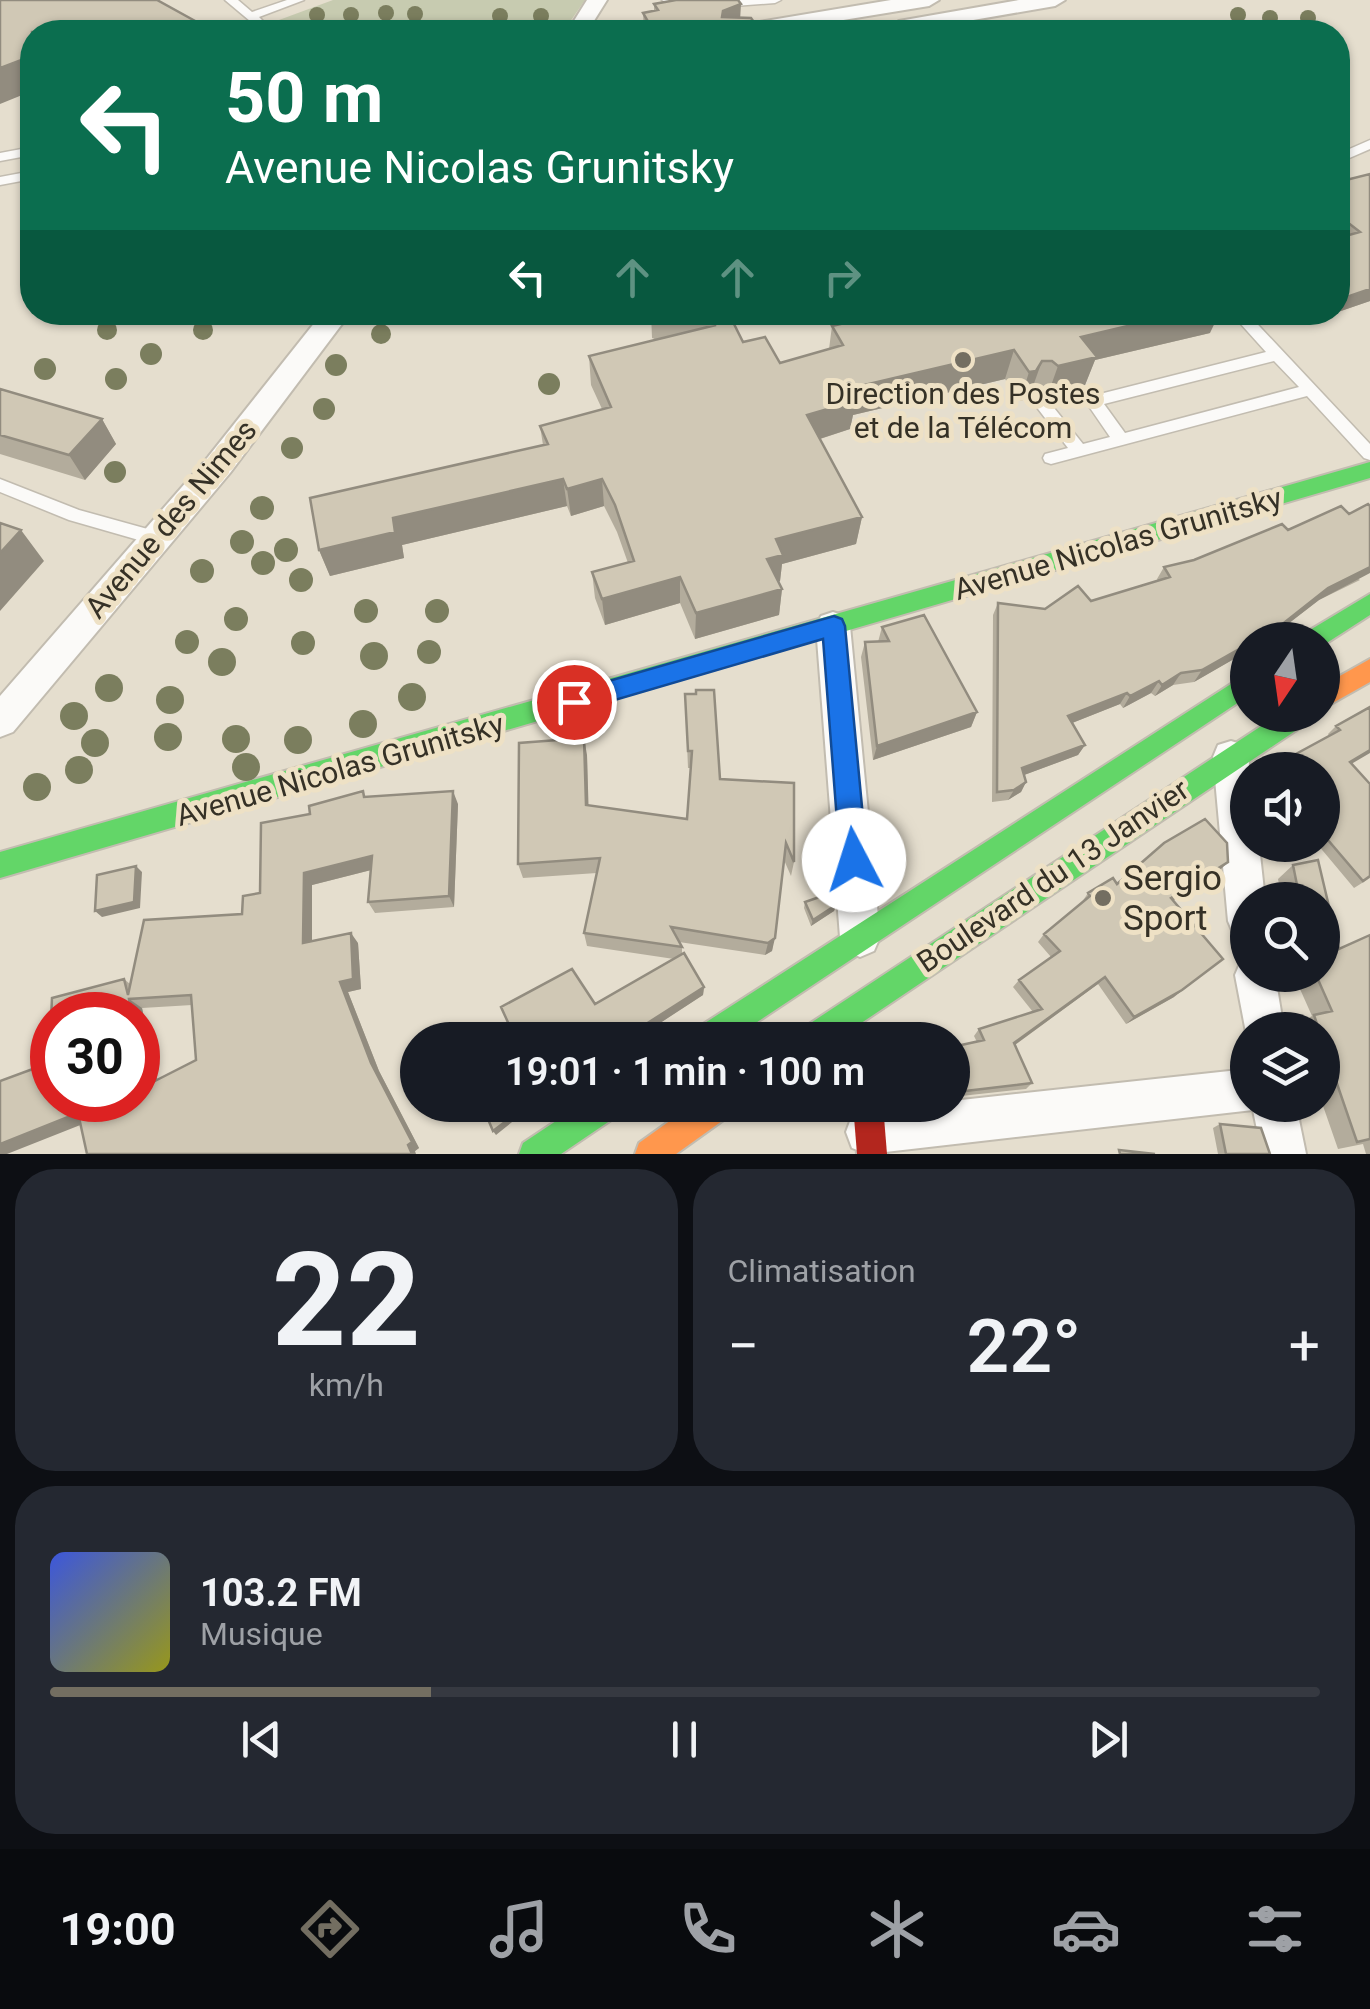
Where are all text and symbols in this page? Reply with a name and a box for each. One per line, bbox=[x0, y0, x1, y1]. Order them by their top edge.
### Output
text: 50 m bbox=[225, 57, 383, 139]
icon: left bbox=[60, 60, 190, 190]
text: Avenue Nicolas Grunitsky bbox=[225, 141, 734, 194]
icon: left bbox=[500, 250, 555, 305]
icon: ahead bbox=[605, 250, 660, 305]
icon: ahead bbox=[710, 250, 765, 305]
icon: right bbox=[815, 250, 870, 305]
marker: Direction des Postes et de la Télécom bbox=[952, 349, 974, 371]
place label: Direction des Postes et de la Télécom bbox=[826, 376, 1101, 445]
street label: Avenue des Nimes bbox=[78, 413, 264, 625]
street label: Avenue Nicolas Grunitsky bbox=[950, 480, 1286, 607]
north arrow bbox=[1230, 622, 1340, 732]
map controls bbox=[1230, 622, 1340, 1122]
pin bbox=[532, 660, 617, 745]
icon: arrive bbox=[547, 675, 602, 730]
street label: Avenue Nicolas Grunitsky bbox=[172, 706, 508, 833]
button: sound bbox=[1230, 752, 1340, 862]
street label: Boulevard du 13 Janvier bbox=[910, 772, 1195, 979]
position arrow bbox=[802, 808, 906, 912]
place label: Sergio Sport bbox=[1123, 858, 1222, 939]
button: search bbox=[1230, 882, 1340, 992]
marker: Sergio Sport bbox=[1092, 887, 1114, 909]
speed limit sign: 30 bbox=[30, 992, 160, 1122]
button: layers bbox=[1230, 1012, 1340, 1122]
text: 19:01 · 1 min · 100 m bbox=[505, 1050, 865, 1094]
text: 22 bbox=[272, 1224, 421, 1377]
text: Climatisation bbox=[728, 1252, 916, 1290]
text: 22° bbox=[967, 1302, 1081, 1390]
text: − bbox=[728, 1314, 759, 1378]
text: + bbox=[1289, 1314, 1320, 1378]
text: km/h bbox=[309, 1366, 384, 1404]
text: 103.2 FM bbox=[200, 1571, 362, 1615]
text: Musique bbox=[200, 1615, 323, 1653]
icon: previous bbox=[234, 1712, 289, 1767]
icon: pause bbox=[657, 1712, 712, 1767]
icon: next bbox=[1081, 1712, 1136, 1767]
icon: directions bbox=[295, 1894, 365, 1964]
icon: music bbox=[484, 1894, 554, 1964]
icon: phone bbox=[673, 1894, 743, 1964]
icon: climate bbox=[862, 1894, 932, 1964]
icon: car bbox=[1051, 1894, 1121, 1964]
icon: filters bbox=[1240, 1894, 1310, 1964]
text: 19:00 bbox=[60, 1903, 176, 1956]

